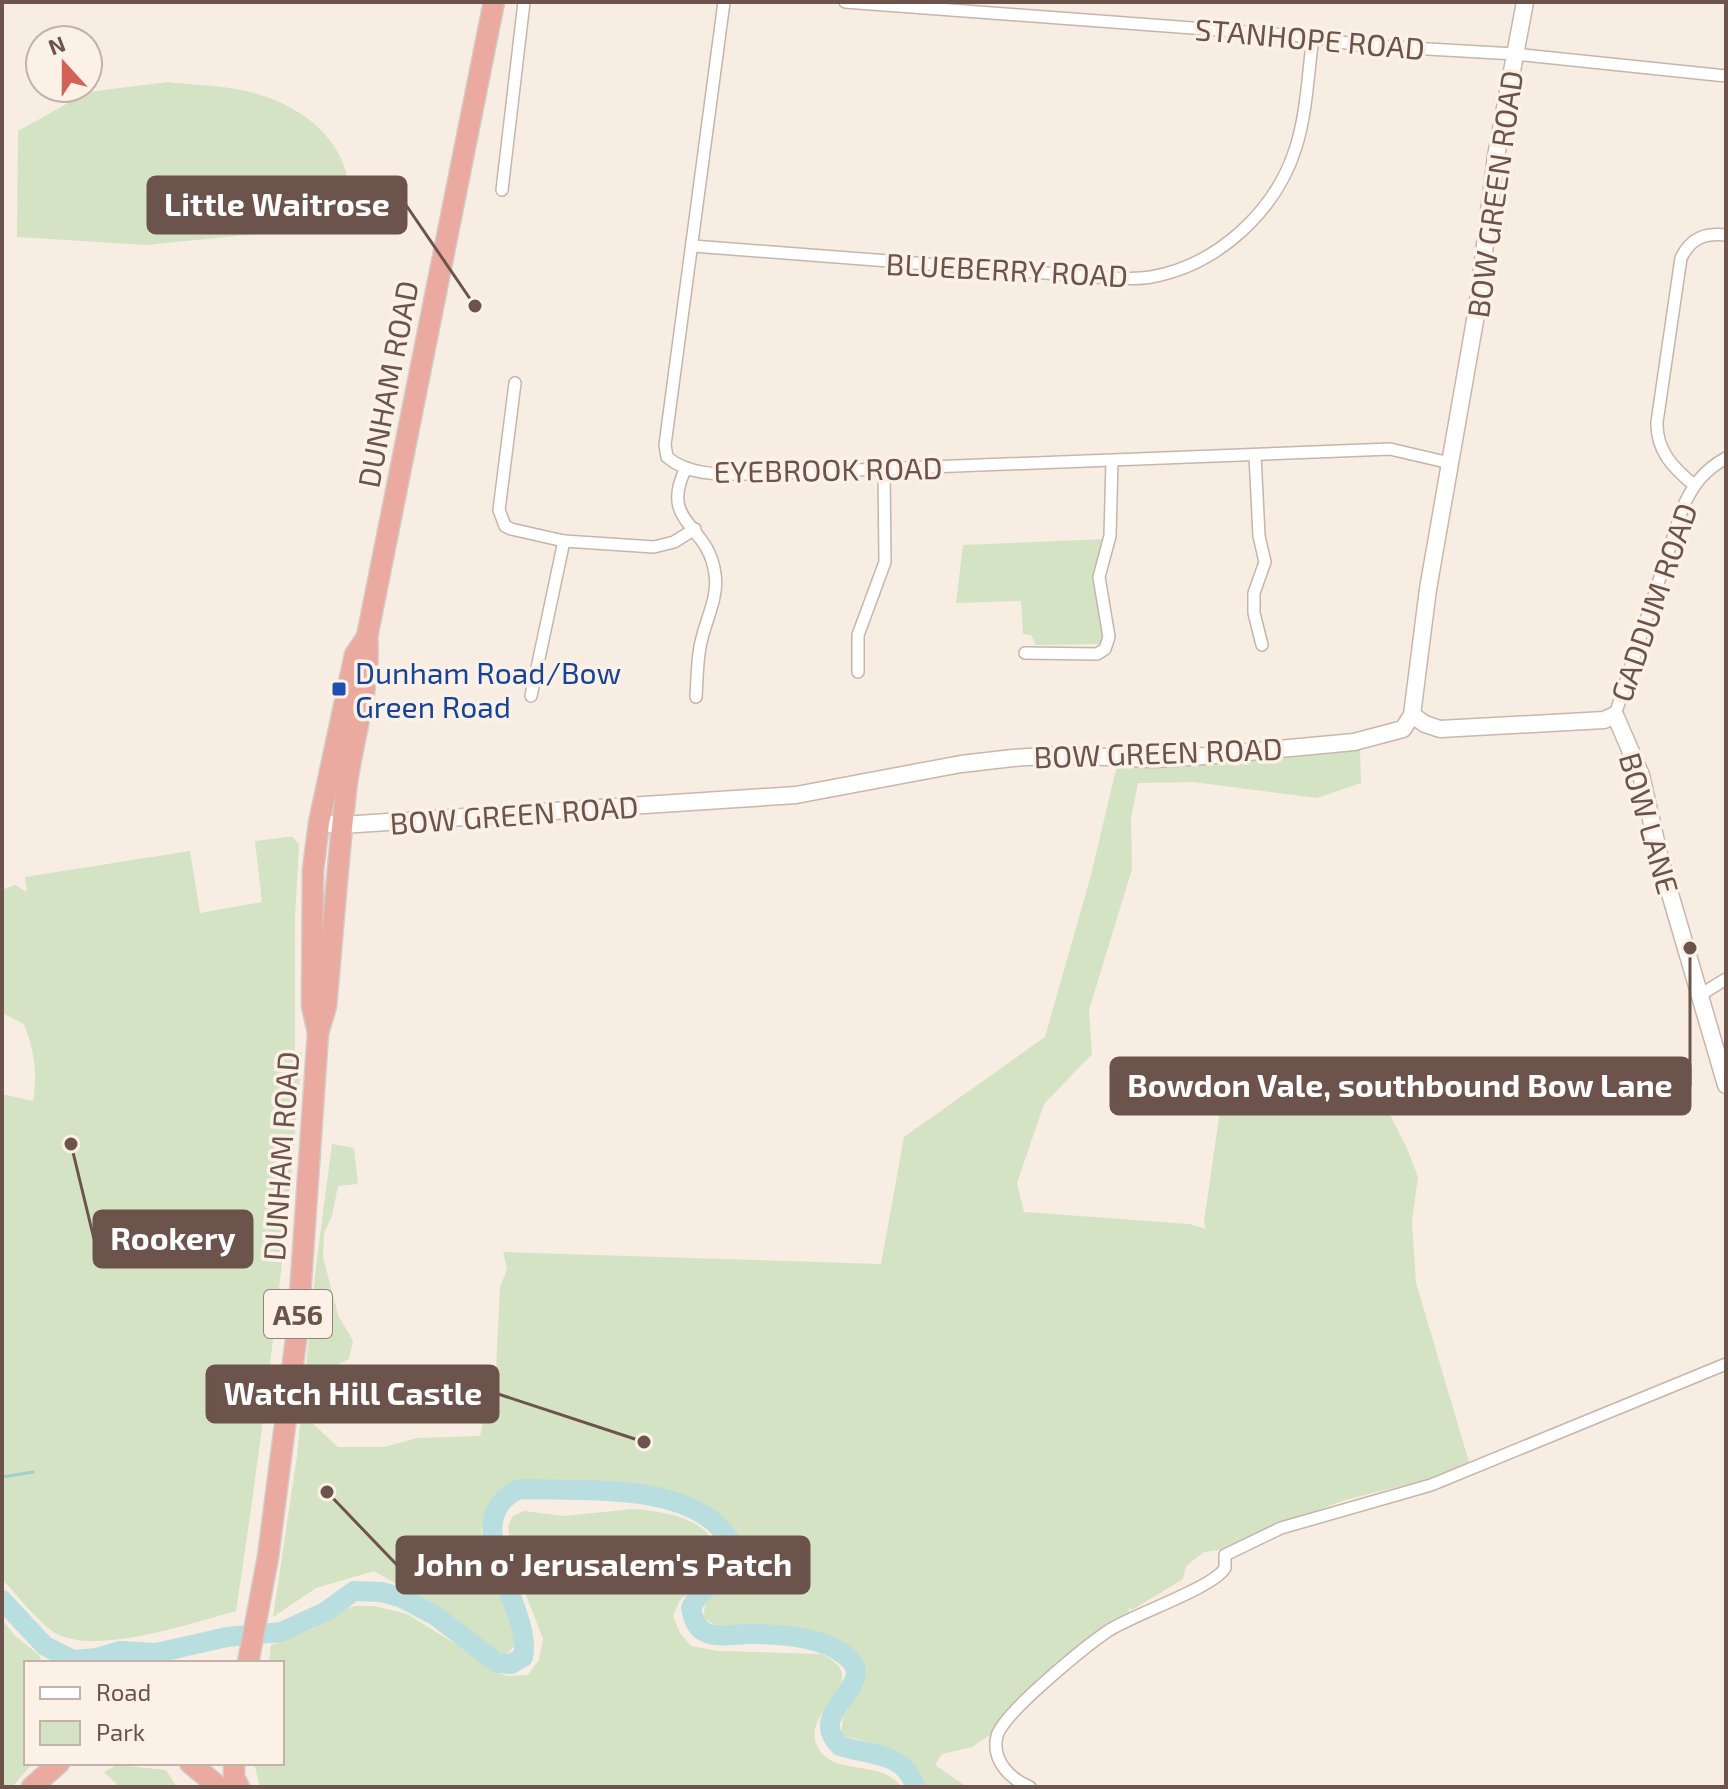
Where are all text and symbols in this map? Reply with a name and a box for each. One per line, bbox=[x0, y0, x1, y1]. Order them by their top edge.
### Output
street label: STANHOPE ROAD bbox=[1194, 10, 1426, 66]
north arrow bbox=[24, 24, 104, 104]
text: N bbox=[44, 29, 69, 59]
street label: BOW GREEN ROAD bbox=[1459, 68, 1529, 320]
callout: Little Waitrose bbox=[148, 177, 406, 233]
text: Little Waitrose bbox=[164, 184, 390, 222]
street label: BLUEBERRY ROAD bbox=[885, 245, 1129, 293]
street label: DUNHAM ROAD bbox=[349, 278, 425, 490]
street label: EYEBROOK ROAD bbox=[713, 449, 943, 489]
street label: GADDUM ROAD bbox=[1602, 498, 1704, 706]
place label: Dunham Road/Bow Green Road bbox=[355, 654, 621, 724]
marker: Dunham Road/Bow Green Road bbox=[330, 680, 348, 698]
street label: BOW GREEN ROAD bbox=[1033, 730, 1283, 774]
street label: BOW LANE bbox=[1613, 748, 1687, 898]
street label: BOW GREEN ROAD bbox=[388, 787, 640, 841]
street label: DUNHAM ROAD bbox=[255, 1050, 305, 1262]
callout: Bowdon Vale, southbound Bow Lane bbox=[1111, 1058, 1690, 1114]
text: Bowdon Vale, southbound Bow Lane bbox=[1127, 1065, 1673, 1103]
callout: Rookery bbox=[94, 1211, 252, 1267]
text: Rookery bbox=[110, 1218, 236, 1257]
road number: A56 bbox=[264, 1290, 332, 1338]
callout: Watch Hill Castle bbox=[207, 1366, 498, 1422]
text: Watch Hill Castle bbox=[224, 1373, 482, 1411]
callout: John o' Jerusalem's Patch bbox=[397, 1537, 809, 1593]
text: John o' Jerusalem's Patch bbox=[414, 1544, 792, 1582]
legend bbox=[24, 1661, 284, 1765]
text: Road bbox=[96, 1677, 151, 1706]
text: Park bbox=[96, 1717, 145, 1746]

